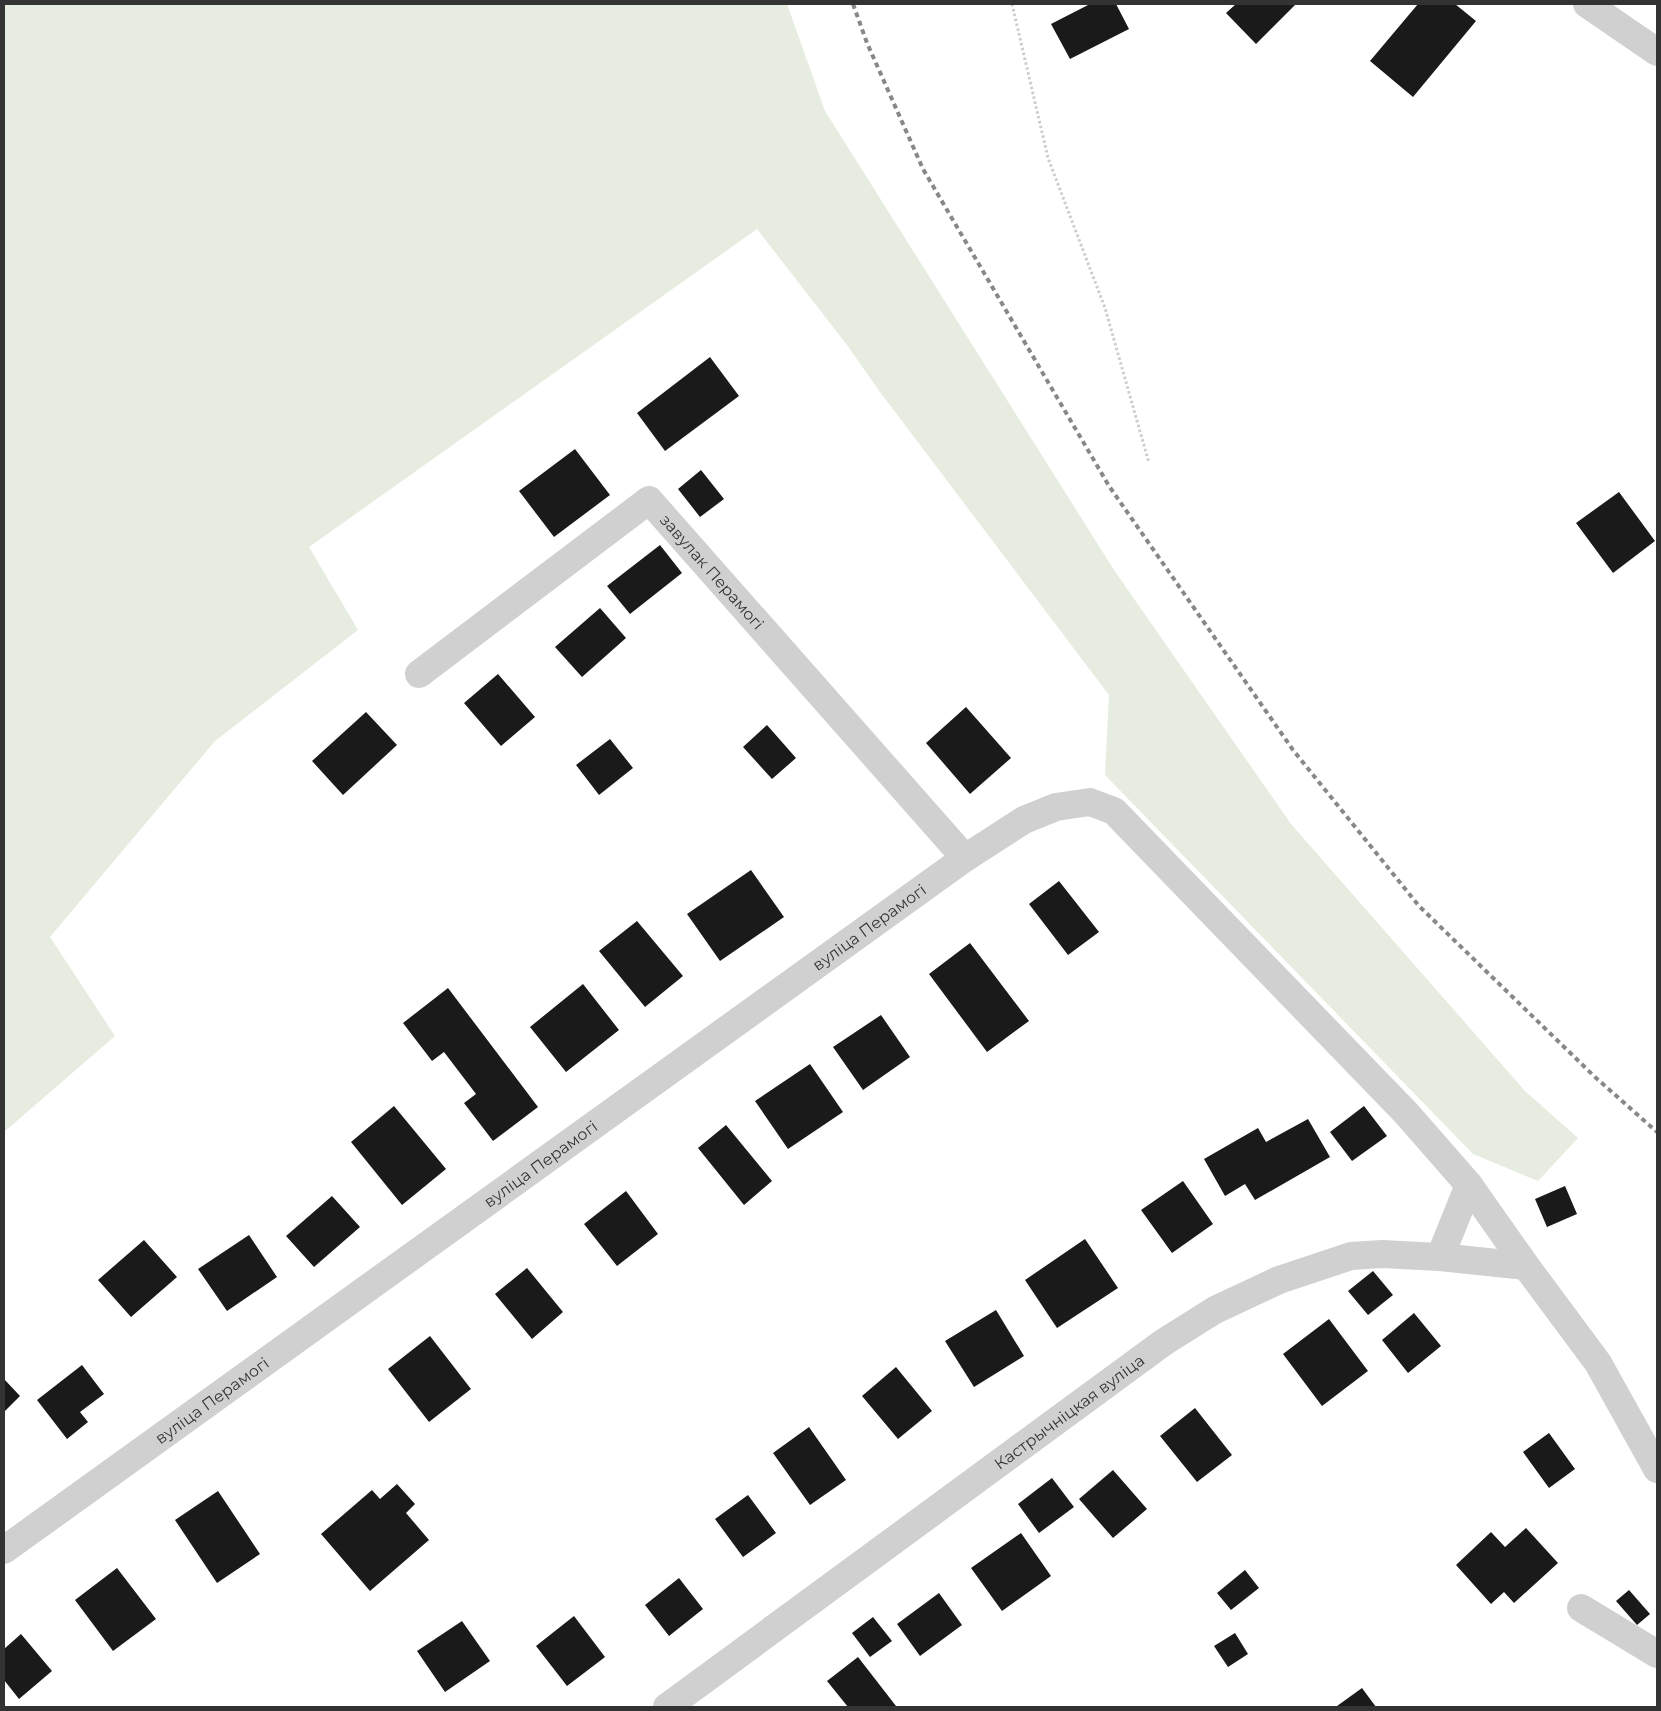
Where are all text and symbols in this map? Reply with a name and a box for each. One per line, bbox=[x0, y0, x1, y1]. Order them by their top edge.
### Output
street label: завулак Перамогі bbox=[656, 511, 768, 633]
street label: вуліца Перамогі bbox=[809, 880, 930, 975]
street label: вуліца Перамогі bbox=[480, 1117, 601, 1211]
street label: Кастрычніцкая вуліца bbox=[991, 1351, 1148, 1473]
street label: вуліца Перамогі bbox=[152, 1354, 273, 1448]

